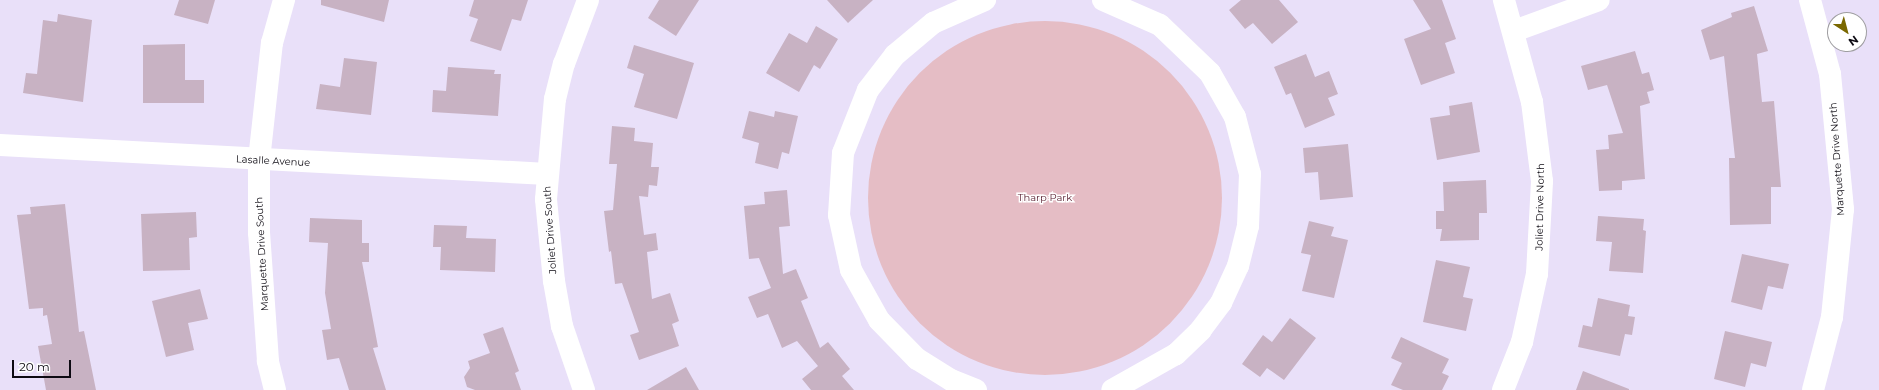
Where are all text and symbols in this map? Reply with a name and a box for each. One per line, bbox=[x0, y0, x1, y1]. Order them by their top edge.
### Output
north arrow bbox=[1827, 12, 1867, 52]
text: N bbox=[1846, 33, 1861, 49]
street label: Marquette Drive North bbox=[1827, 102, 1847, 216]
street label: Lasalle Avenue bbox=[236, 153, 310, 169]
street label: Joliet Drive North bbox=[1533, 163, 1547, 251]
street label: Joliet Drive South bbox=[541, 186, 559, 274]
park label: Tharp Park bbox=[1018, 192, 1072, 204]
street label: Marquette Drive South bbox=[253, 197, 271, 311]
scale bar bbox=[14, 352, 73, 378]
text: 20 m bbox=[19, 359, 50, 374]

